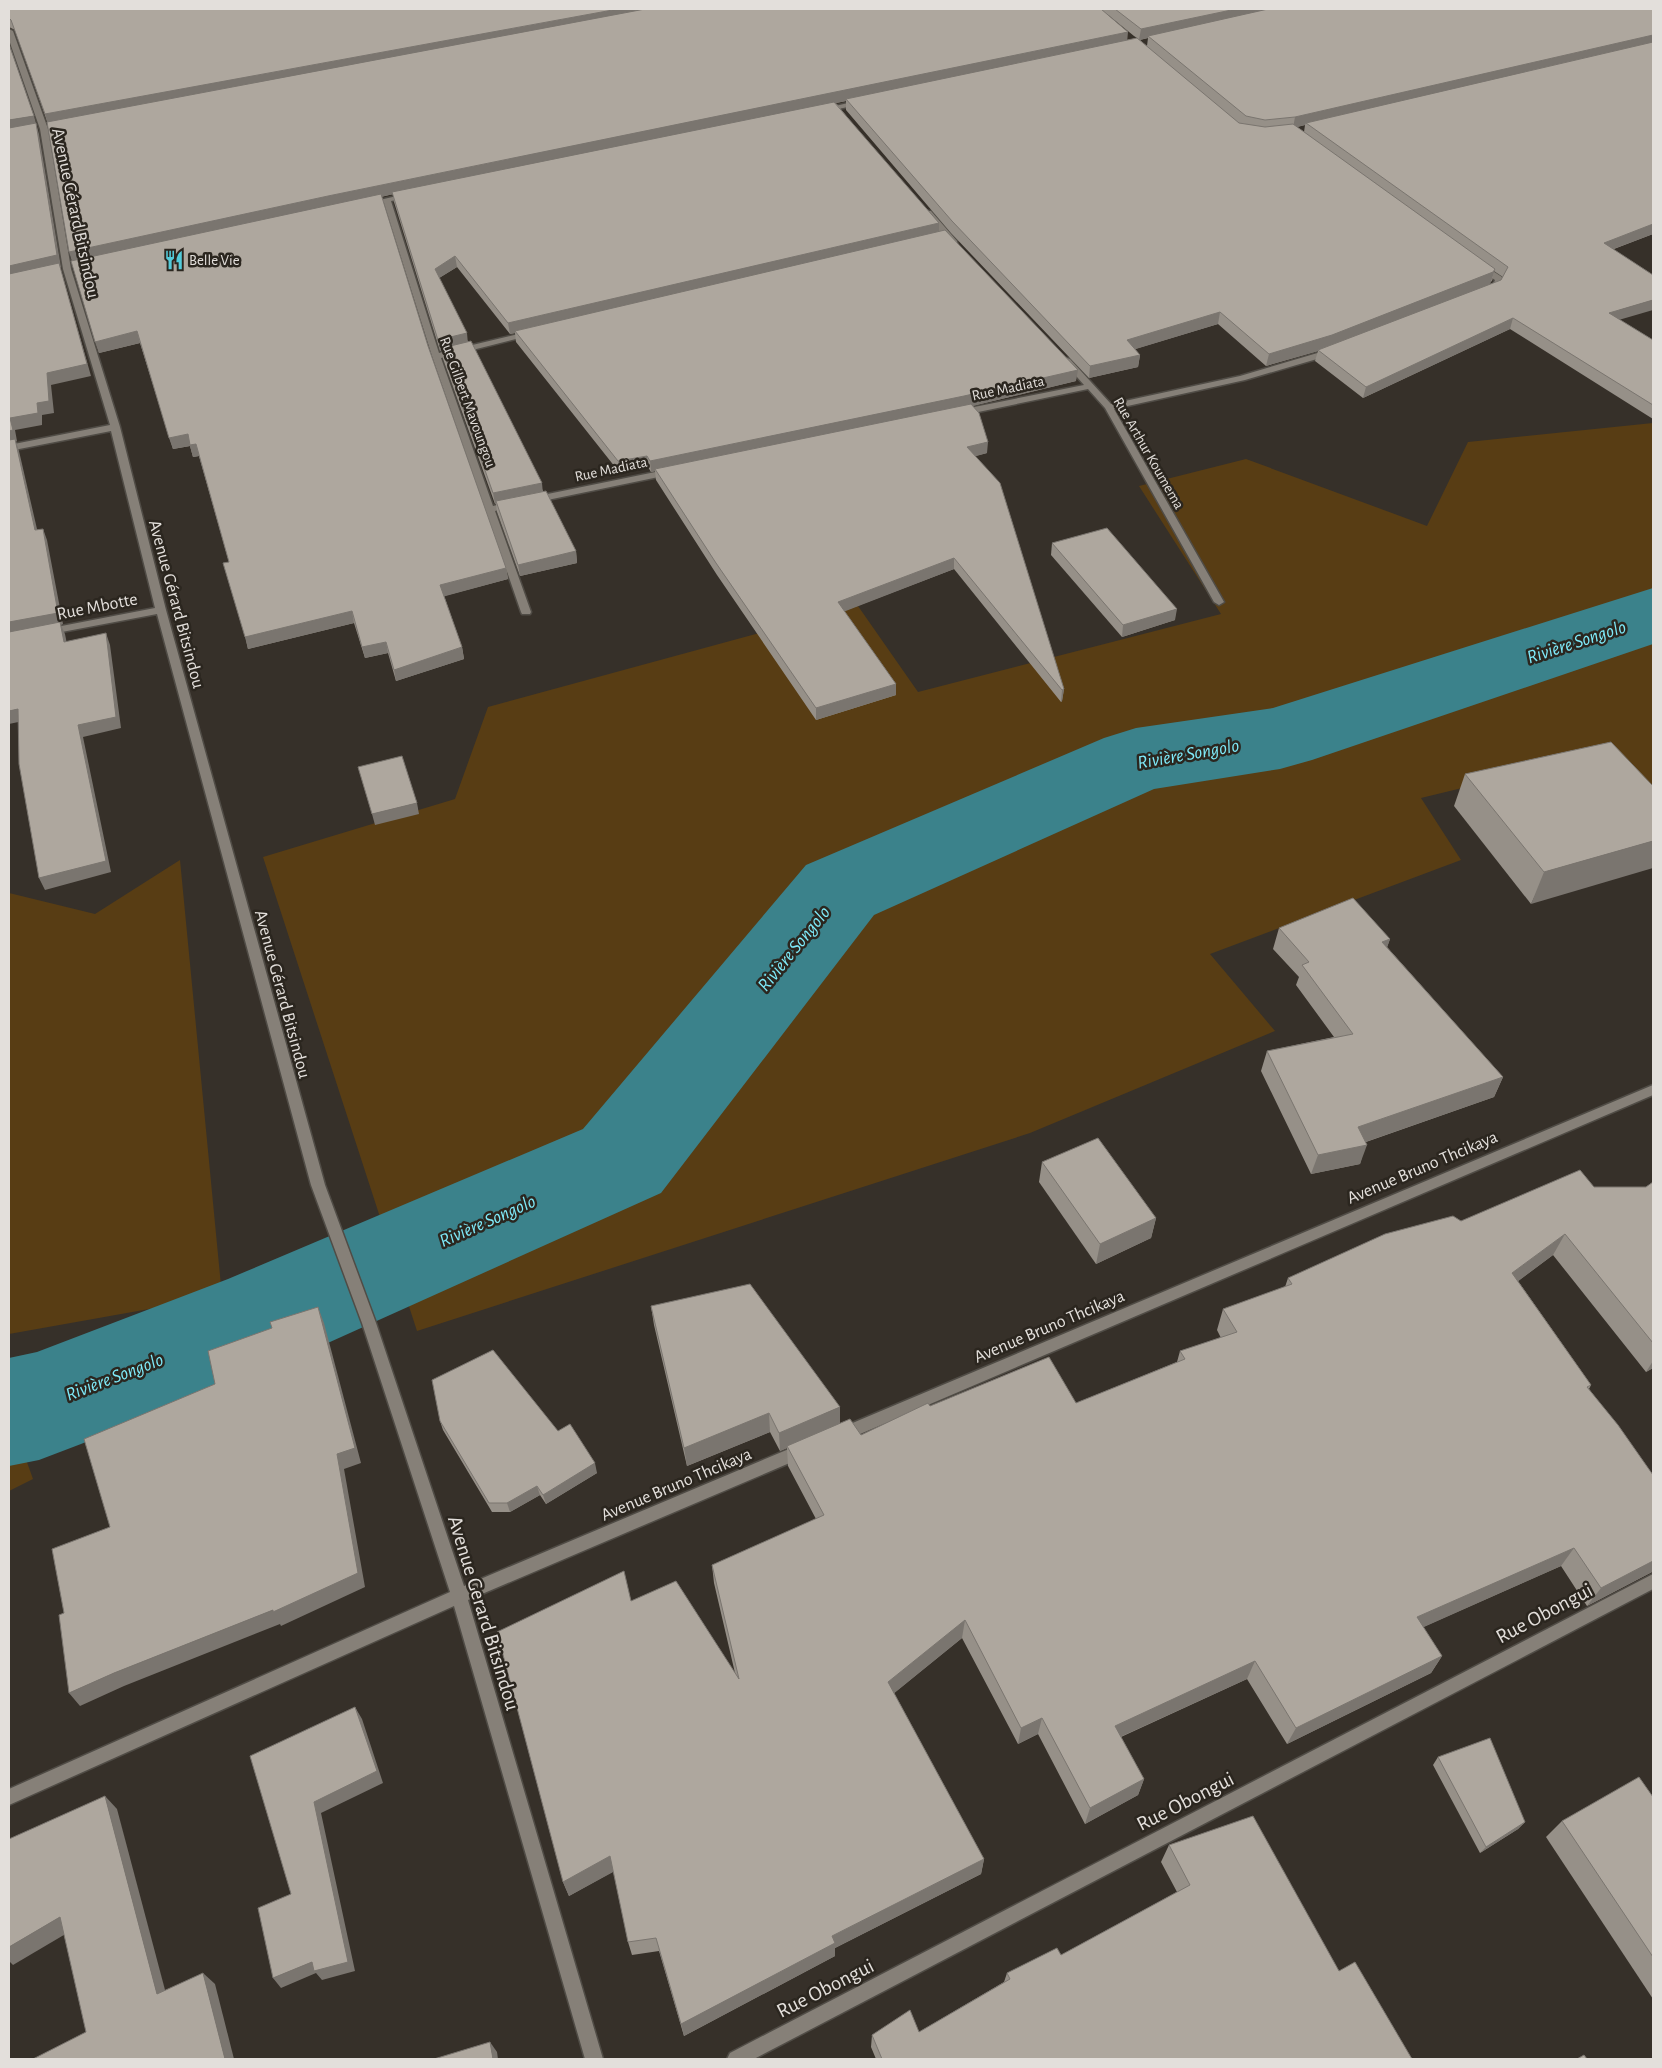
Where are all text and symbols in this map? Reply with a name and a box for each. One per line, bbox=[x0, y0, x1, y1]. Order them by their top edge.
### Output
street label: Avenue Gérard Bitsindou bbox=[48, 127, 102, 300]
restaurant icon: Belle Vie bbox=[163, 249, 185, 271]
place label: Belle Vie bbox=[189, 253, 240, 268]
street label: Rue Gilbert Mavoungou bbox=[437, 335, 498, 470]
street label: Rue Madiata bbox=[970, 373, 1046, 403]
street label: Rue Arthur Koumema bbox=[1110, 395, 1187, 512]
street label: Rue Madiata bbox=[573, 454, 649, 484]
street label: Avenue Gérard Bitsindou bbox=[145, 518, 207, 690]
street label: Rue Mbotte bbox=[55, 590, 139, 624]
water label: Rivière Songolo bbox=[1525, 617, 1629, 667]
water label: Rivière Songolo bbox=[1136, 736, 1241, 773]
water label: Rivière Songolo bbox=[754, 903, 834, 995]
street label: Avenue Gérard Bitsindou bbox=[251, 908, 313, 1080]
street label: Avenue Bruno Thcikaya bbox=[1344, 1128, 1500, 1208]
water label: Rivière Songolo bbox=[437, 1192, 539, 1251]
street label: Avenue Bruno Thcikaya bbox=[971, 1287, 1127, 1367]
water label: Rivière Songolo bbox=[63, 1350, 166, 1405]
street label: Avenue Bruno Thcikaya bbox=[598, 1445, 754, 1525]
street label: Avenue Gerard Bitsindou bbox=[444, 1513, 523, 1713]
street label: Rue Obongui bbox=[1492, 1579, 1596, 1648]
street label: Rue Obongui bbox=[1133, 1768, 1237, 1835]
street label: Rue Obongui bbox=[773, 1955, 877, 2022]

